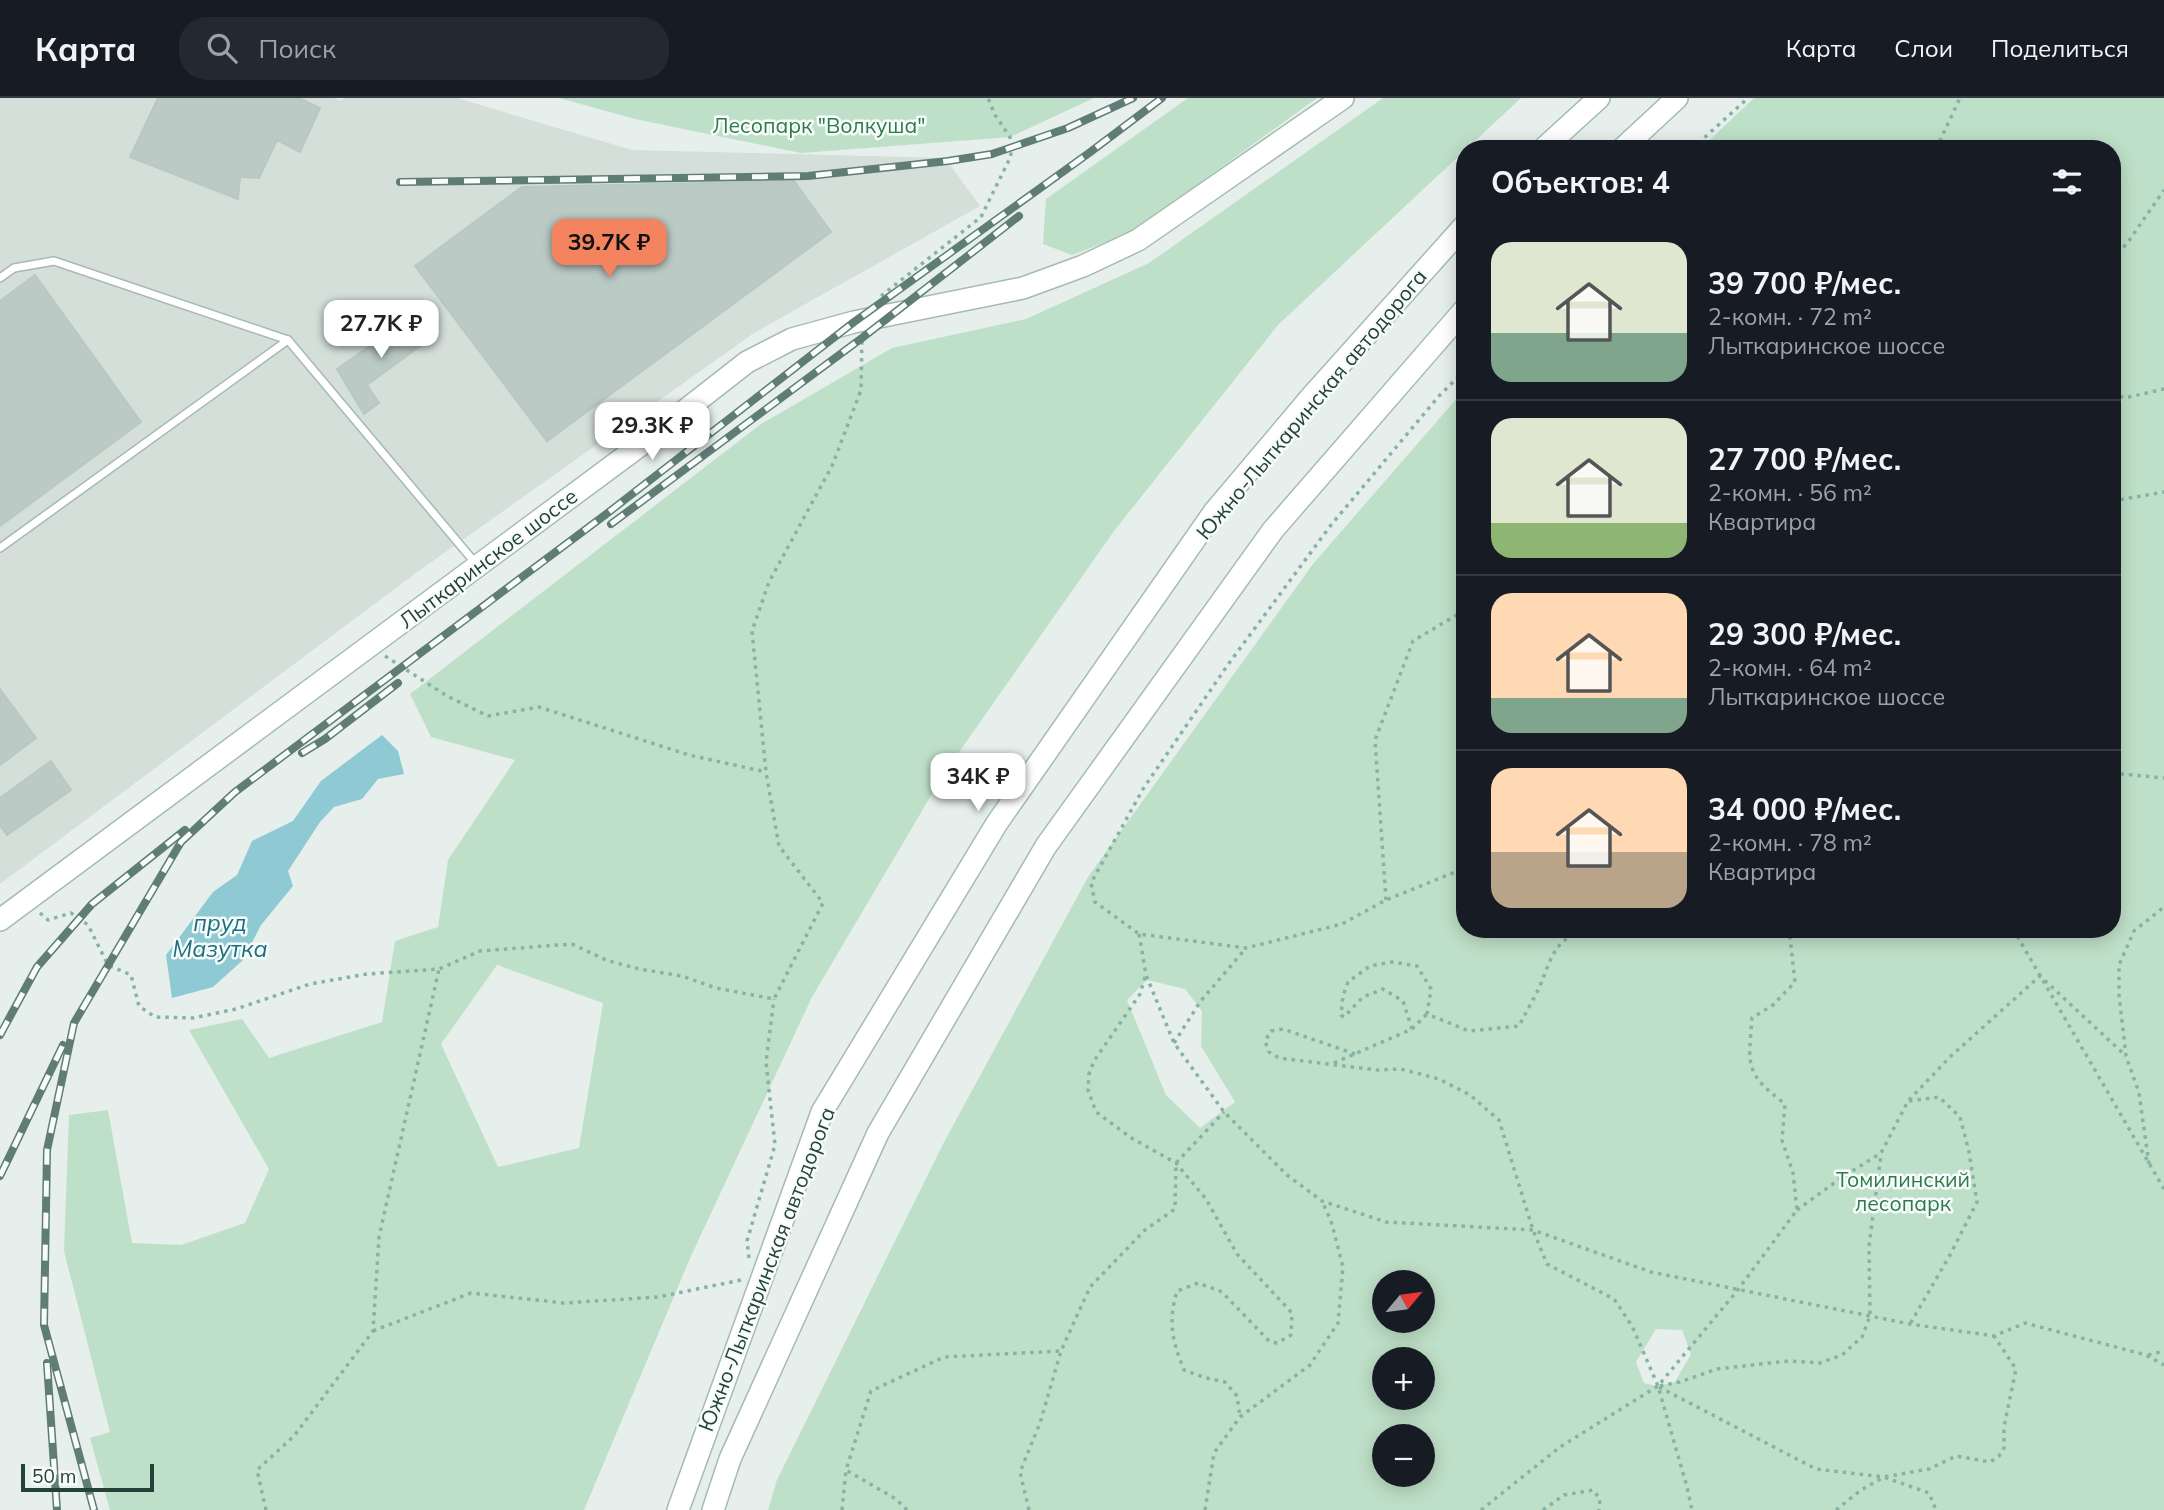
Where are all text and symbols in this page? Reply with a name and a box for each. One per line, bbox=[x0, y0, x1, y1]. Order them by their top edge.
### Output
search box bbox=[179, 17, 669, 80]
text: Карта bbox=[35, 28, 137, 69]
icon: search bbox=[203, 29, 241, 67]
text: Поиск bbox=[259, 32, 336, 65]
text: Карта bbox=[1786, 33, 1856, 63]
text: Слои bbox=[1894, 33, 1953, 63]
text: Поделиться bbox=[1991, 33, 2129, 63]
park label: Лесопарк "Волкуша" bbox=[712, 112, 926, 138]
text: Объектов: 4 bbox=[1491, 163, 1670, 201]
icon: filters bbox=[2048, 163, 2086, 201]
pin: 39.7K ₽ bbox=[544, 220, 674, 279]
text: 39.7K ₽ bbox=[568, 227, 650, 256]
street label: Южно-Лыткаринская автодорога bbox=[1190, 263, 1432, 545]
text: 39 700 ₽/мес. bbox=[1708, 264, 1901, 302]
icon: home bbox=[1547, 270, 1631, 354]
pin: 27.7K ₽ bbox=[316, 300, 446, 360]
text: 2-комн. · 72 m² bbox=[1708, 302, 1872, 331]
text: 27.7K ₽ bbox=[340, 308, 422, 337]
text: Лыткаринское шоссе bbox=[1708, 331, 1945, 360]
pin: 29.3K ₽ bbox=[587, 402, 717, 462]
text: 29.3K ₽ bbox=[611, 410, 693, 439]
text: 27 700 ₽/мес. bbox=[1708, 440, 1901, 478]
icon: home bbox=[1547, 446, 1631, 530]
text: 2-комн. · 56 m² bbox=[1708, 478, 1872, 507]
street label: Лыткаринское шоссе bbox=[394, 482, 582, 634]
text: Квартира bbox=[1708, 507, 1816, 536]
text: 29 300 ₽/мес. bbox=[1708, 615, 1901, 653]
icon: home bbox=[1547, 621, 1631, 705]
text: 2-комн. · 64 m² bbox=[1708, 653, 1872, 682]
text: Лыткаринское шоссе bbox=[1708, 682, 1945, 711]
pin: 34K ₽ bbox=[929, 754, 1027, 813]
text: 34K ₽ bbox=[946, 761, 1010, 790]
text: 34 000 ₽/мес. bbox=[1708, 790, 1901, 828]
icon: home bbox=[1547, 796, 1631, 880]
text: 2-комн. · 78 m² bbox=[1708, 828, 1872, 857]
text: Квартира bbox=[1708, 857, 1816, 886]
water label: пруд Мазутка bbox=[173, 908, 267, 963]
street label: Южно-Лыткаринская автодорога bbox=[692, 1103, 840, 1435]
park label: Томилинский лесопарк bbox=[1836, 1166, 1970, 1216]
north arrow bbox=[1372, 1270, 1435, 1334]
map controls bbox=[1372, 1270, 1435, 1487]
button: + bbox=[1372, 1347, 1435, 1410]
button: − bbox=[1372, 1424, 1435, 1487]
scale bar bbox=[21, 1461, 154, 1493]
text: 50 m bbox=[32, 1464, 76, 1488]

